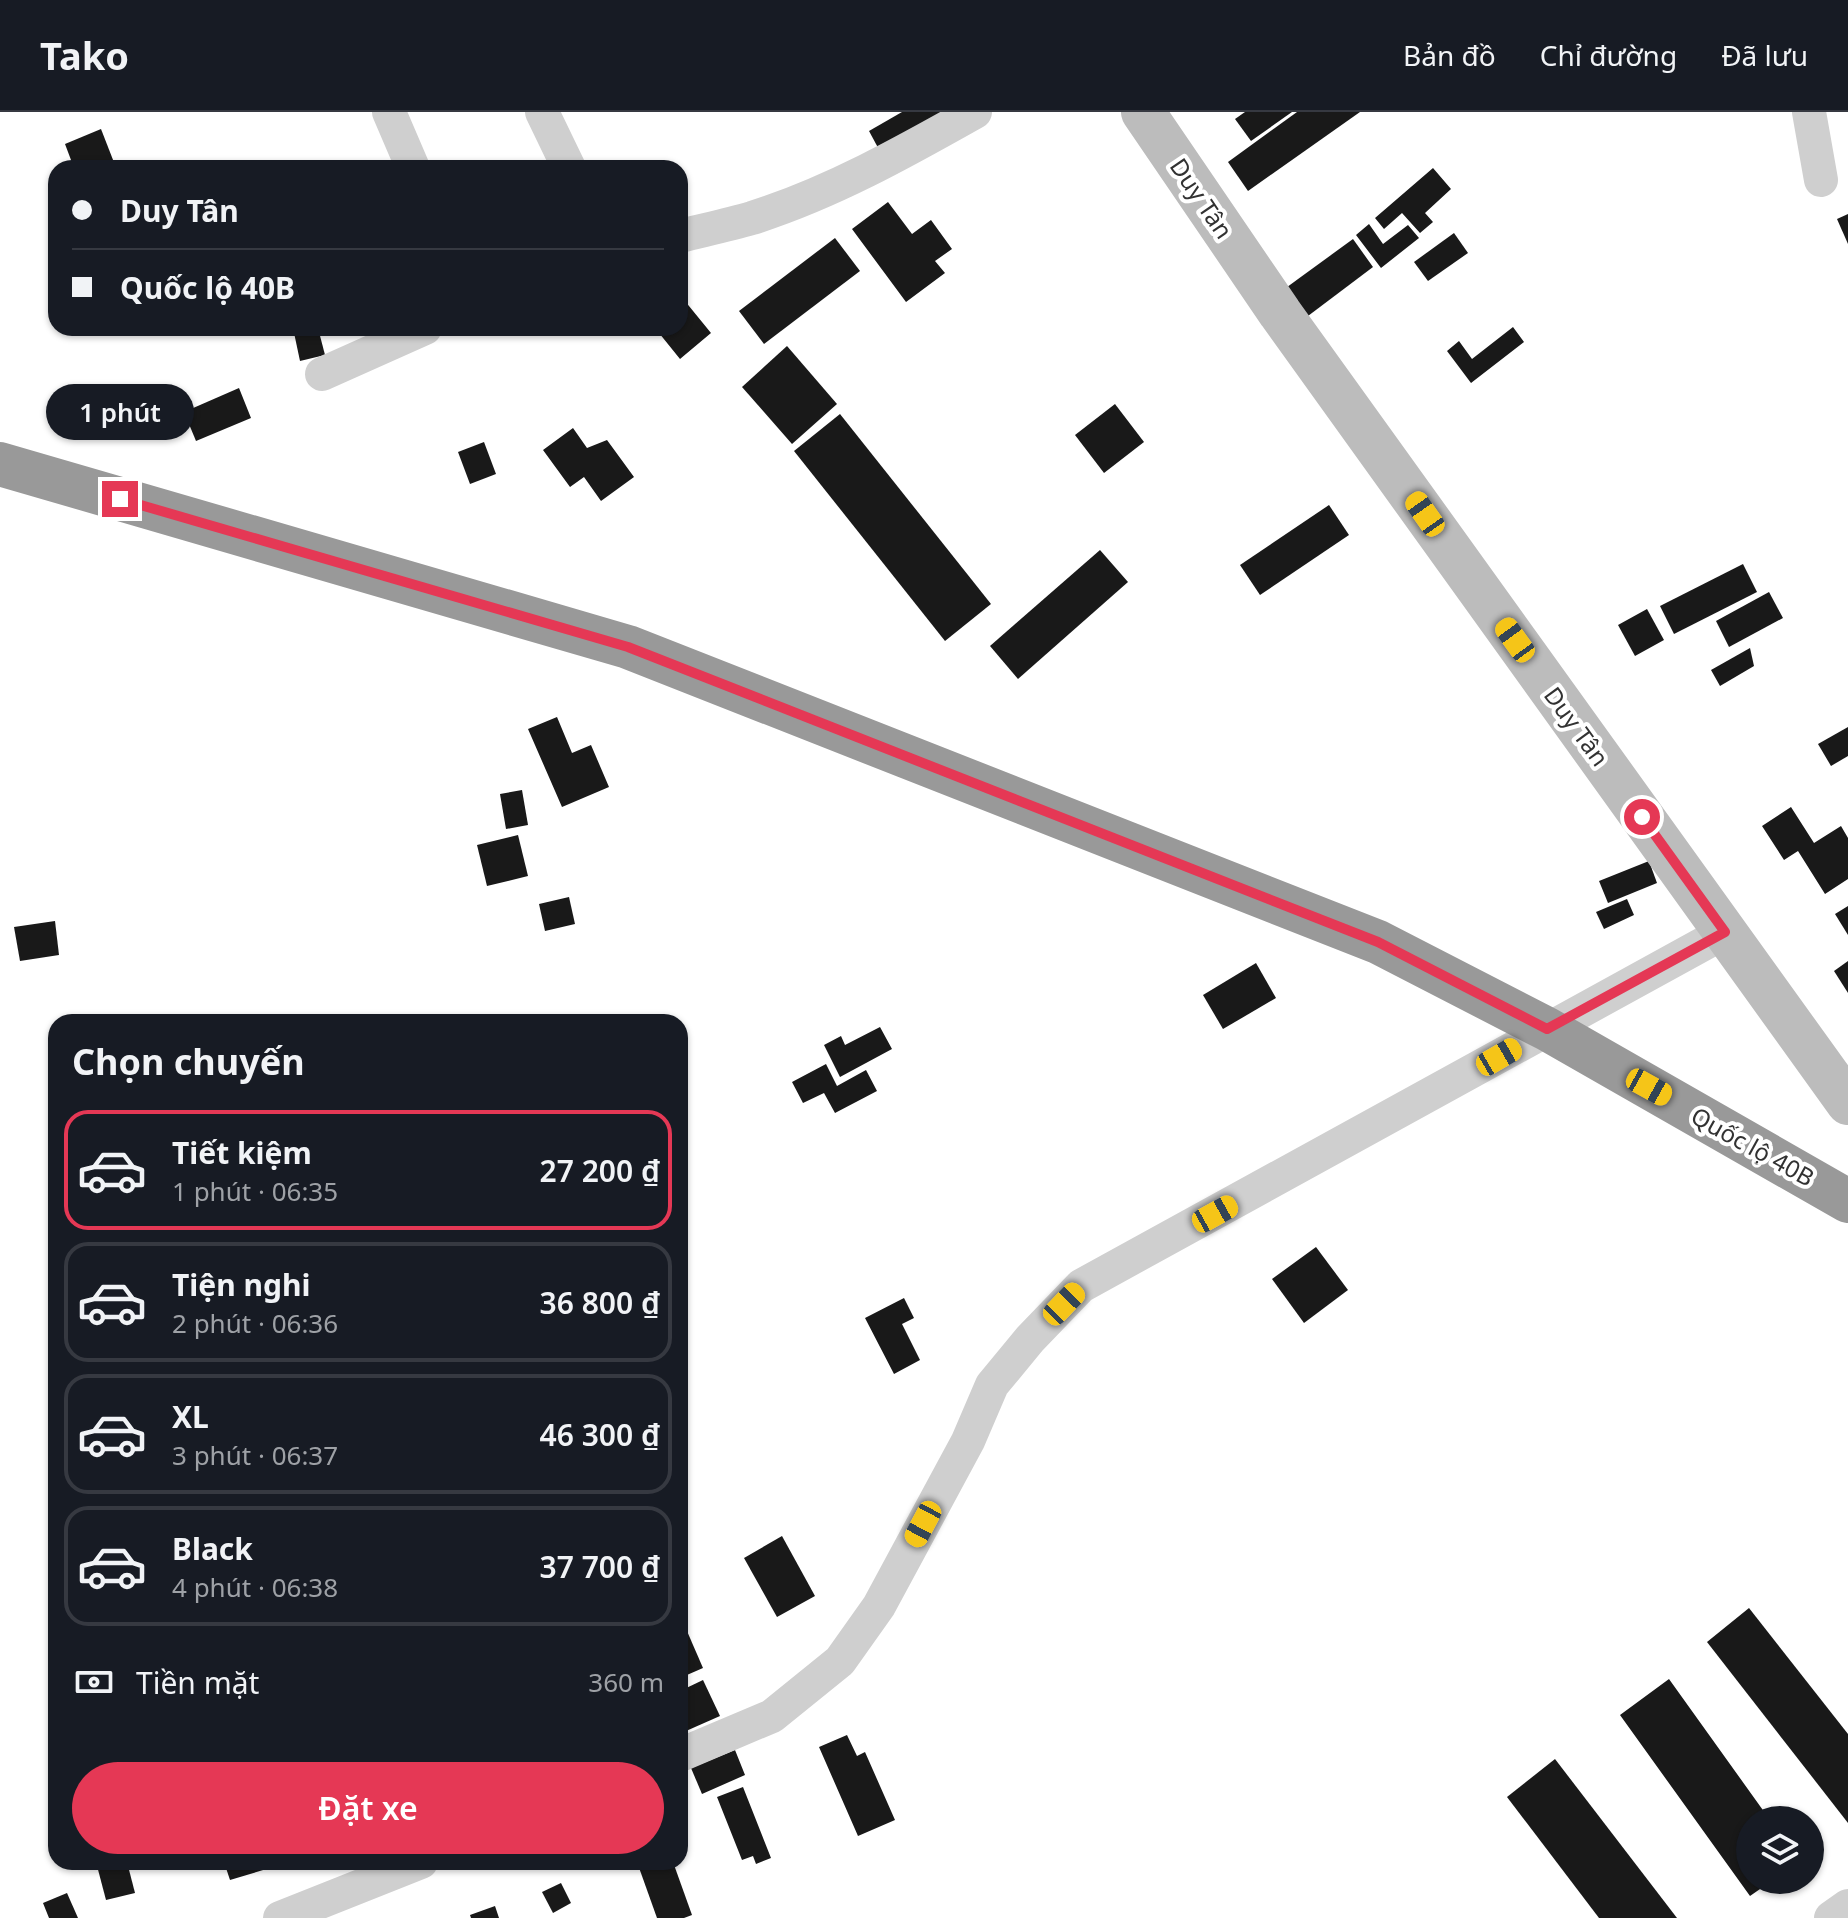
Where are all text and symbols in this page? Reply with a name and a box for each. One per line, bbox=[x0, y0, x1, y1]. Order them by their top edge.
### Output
text: Tako bbox=[40, 29, 129, 81]
text: Bản đồ bbox=[1403, 36, 1496, 74]
text: Chỉ đường bbox=[1540, 36, 1677, 74]
text: Đã lưu bbox=[1721, 36, 1808, 74]
street label: Duy Tân bbox=[1163, 151, 1241, 245]
text: Duy Tân bbox=[120, 190, 239, 231]
text: Quốc lộ 40B bbox=[120, 267, 295, 308]
callout: 1 phút bbox=[46, 383, 194, 439]
text: 1 phút bbox=[79, 394, 161, 430]
route end bbox=[102, 481, 138, 517]
car bbox=[1401, 487, 1449, 541]
car bbox=[1491, 614, 1539, 666]
street label: Duy Tân bbox=[1537, 680, 1617, 772]
route start bbox=[1624, 799, 1660, 835]
car bbox=[1472, 1035, 1526, 1079]
text: Chọn chuyến bbox=[72, 1037, 305, 1086]
car bbox=[1622, 1065, 1676, 1109]
street label: Quốc lộ 40B bbox=[1686, 1099, 1820, 1193]
text: Tiết kiệm bbox=[172, 1132, 312, 1173]
icon: car bbox=[76, 1134, 148, 1206]
text: 27 200 ₫ bbox=[540, 1150, 660, 1191]
text: 1 phút · 06:35 bbox=[172, 1173, 338, 1209]
car bbox=[1188, 1192, 1242, 1236]
text: Tiện nghi bbox=[172, 1264, 310, 1305]
icon: car bbox=[76, 1266, 148, 1338]
car bbox=[1039, 1278, 1089, 1330]
text: 36 800 ₫ bbox=[540, 1282, 660, 1323]
text: 2 phút · 06:36 bbox=[172, 1305, 338, 1341]
text: XL bbox=[172, 1396, 209, 1437]
icon: car bbox=[76, 1398, 148, 1470]
text: 46 300 ₫ bbox=[540, 1414, 660, 1455]
text: 3 phút · 06:37 bbox=[172, 1437, 338, 1473]
car bbox=[901, 1497, 945, 1551]
text: Black bbox=[172, 1528, 253, 1569]
icon: car bbox=[76, 1530, 148, 1602]
text: 37 700 ₫ bbox=[540, 1546, 660, 1587]
text: 4 phút · 06:38 bbox=[172, 1569, 338, 1605]
icon: cash bbox=[72, 1660, 116, 1704]
text: Tiền mặt bbox=[136, 1662, 259, 1703]
text: 360 m bbox=[588, 1664, 664, 1700]
button: Đặt xe bbox=[72, 1762, 664, 1854]
map controls bbox=[1736, 1806, 1824, 1894]
button: layers bbox=[1736, 1806, 1824, 1894]

